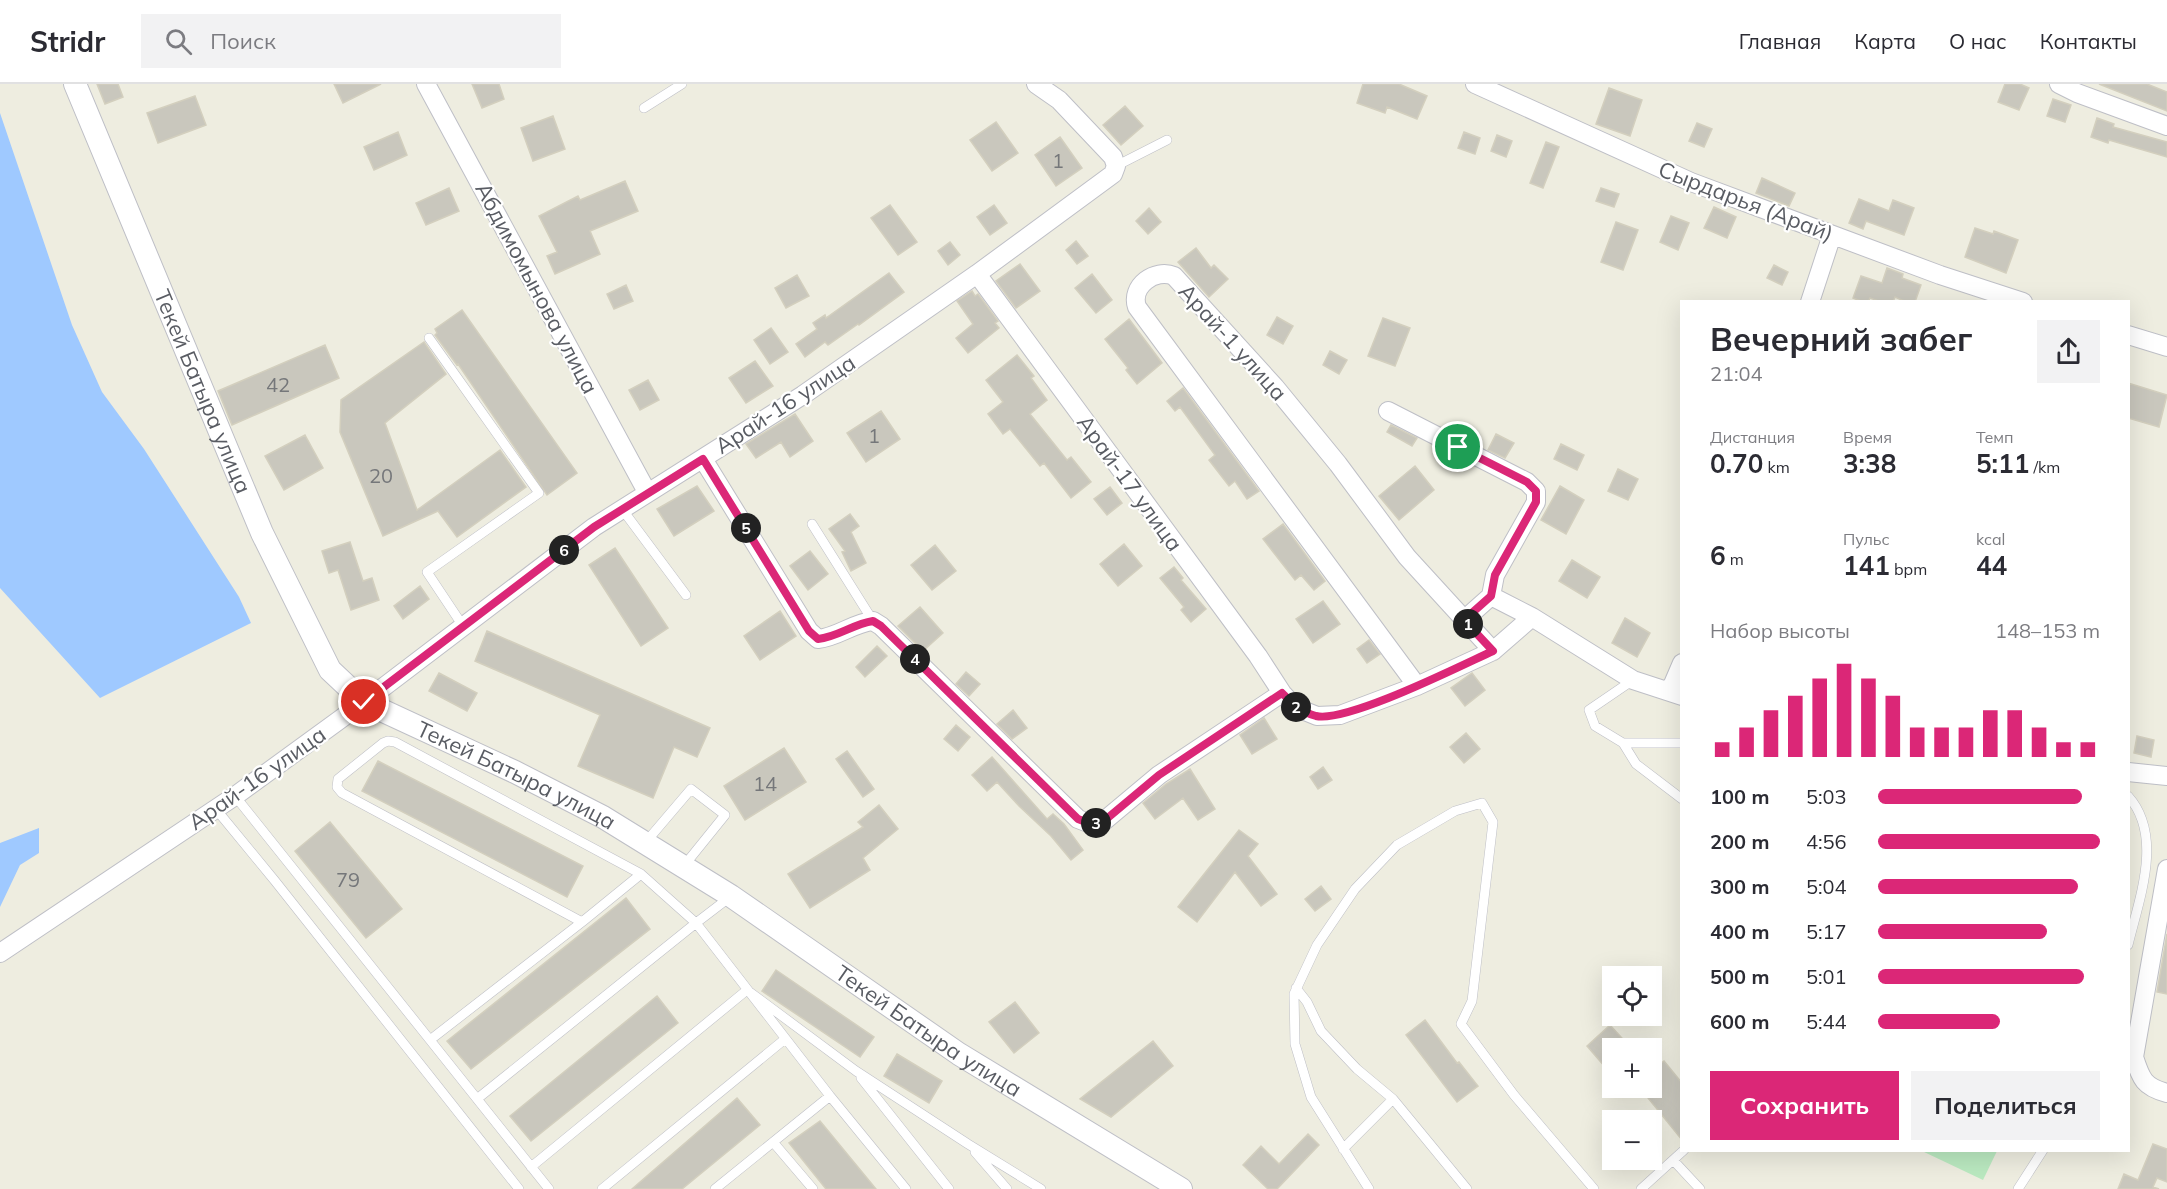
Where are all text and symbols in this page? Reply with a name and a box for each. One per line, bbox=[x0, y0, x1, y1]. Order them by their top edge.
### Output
search box bbox=[141, 14, 561, 68]
text: Stridr bbox=[30, 24, 105, 59]
icon: search bbox=[162, 25, 195, 58]
text: Поиск bbox=[210, 27, 276, 55]
text: Главная bbox=[1739, 28, 1821, 54]
text: Карта bbox=[1854, 28, 1916, 54]
text: О нас bbox=[1949, 28, 2007, 54]
text: Контакты bbox=[2040, 28, 2137, 54]
house number: 1 bbox=[1052, 148, 1064, 173]
street label: Сырдарья (Арай) bbox=[1655, 155, 1837, 247]
street label: Абдимомынова улица bbox=[469, 178, 605, 398]
street label: Арай-1 улица bbox=[1173, 277, 1293, 407]
street label: Текей Батыра улица bbox=[148, 285, 258, 497]
text: Вечерний забег bbox=[1710, 318, 1972, 359]
button: share bbox=[2037, 320, 2100, 383]
street label: Арай-16 улица bbox=[710, 348, 860, 460]
text: 21:04 bbox=[1710, 361, 1763, 386]
house number: 42 bbox=[266, 372, 290, 397]
street label: Арай-17 улица bbox=[1071, 409, 1189, 557]
pin bbox=[1432, 421, 1483, 472]
house number: 1 bbox=[868, 423, 880, 448]
text: Дистанция bbox=[1710, 427, 1795, 447]
text: Время bbox=[1843, 427, 1892, 447]
text: Темп bbox=[1976, 427, 2014, 447]
icon: arrive bbox=[1441, 430, 1474, 463]
text: 0.70 bbox=[1710, 447, 1763, 480]
text: 3:38 bbox=[1843, 447, 1896, 480]
text: 5:11 bbox=[1976, 447, 2029, 480]
text: km bbox=[1763, 457, 1790, 477]
text: /km bbox=[2029, 457, 2060, 477]
house number: 20 bbox=[369, 463, 393, 488]
pin: 5 bbox=[731, 513, 761, 543]
text: 5 bbox=[741, 518, 751, 538]
text: Пульс bbox=[1843, 529, 1890, 549]
text: kcal bbox=[1976, 529, 2005, 549]
pin: 6 bbox=[549, 535, 579, 565]
text: 6 bbox=[1710, 539, 1726, 572]
text: 6 bbox=[559, 540, 569, 560]
text: m bbox=[1726, 549, 1744, 569]
text: 141 bbox=[1843, 549, 1890, 582]
text: 44 bbox=[1976, 549, 2007, 582]
text: bpm bbox=[1890, 559, 1927, 579]
pin: 1 bbox=[1453, 609, 1483, 639]
text: 1 bbox=[1463, 614, 1473, 634]
text: Набор высоты bbox=[1710, 618, 1850, 643]
text: 148–153 m bbox=[1995, 618, 2100, 643]
pin: 4 bbox=[900, 644, 930, 674]
text: 4 bbox=[910, 649, 920, 669]
pin bbox=[338, 676, 389, 727]
icon: check bbox=[347, 685, 380, 718]
pin: 2 bbox=[1281, 692, 1311, 722]
text: 2 bbox=[1291, 697, 1301, 717]
street label: Текей Батыра улица bbox=[412, 714, 621, 836]
street label: Арай-16 улица bbox=[183, 720, 331, 836]
house number: 14 bbox=[753, 771, 777, 796]
text: 100 m bbox=[1710, 784, 1769, 809]
text: 5:03 bbox=[1806, 784, 1847, 809]
pin: 3 bbox=[1081, 808, 1111, 838]
text: 3 bbox=[1091, 813, 1101, 833]
text: 200 m bbox=[1710, 829, 1769, 854]
text: 4:56 bbox=[1806, 829, 1847, 854]
house number: 79 bbox=[336, 867, 360, 892]
text: 300 m bbox=[1710, 874, 1769, 899]
text: 5:04 bbox=[1806, 874, 1847, 899]
text: 400 m bbox=[1710, 919, 1769, 944]
text: 5:17 bbox=[1806, 919, 1847, 944]
street label: Текей Батыра улица bbox=[830, 959, 1027, 1103]
text: 500 m bbox=[1710, 964, 1769, 989]
text: 5:01 bbox=[1806, 964, 1847, 989]
map controls bbox=[1602, 966, 1662, 1170]
button: locate bbox=[1602, 966, 1662, 1026]
text: 600 m bbox=[1710, 1009, 1769, 1034]
text: 5:44 bbox=[1806, 1009, 1847, 1034]
button: + bbox=[1602, 1038, 1662, 1098]
button: Сохранить bbox=[1710, 1071, 1899, 1140]
button: Поделиться bbox=[1911, 1071, 2100, 1140]
button: − bbox=[1602, 1110, 1662, 1170]

